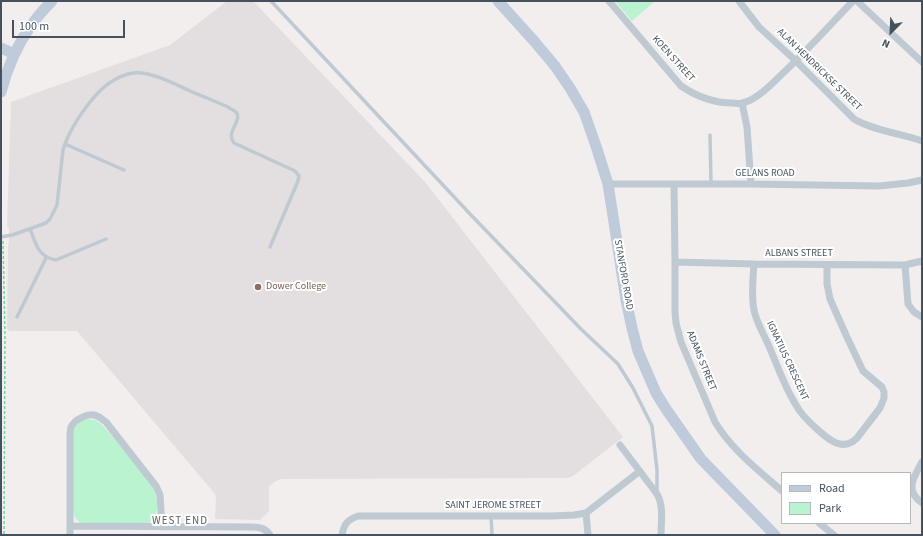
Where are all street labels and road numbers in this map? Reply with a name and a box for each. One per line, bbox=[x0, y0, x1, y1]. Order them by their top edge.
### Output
street label: ALAN HENDRICKSE STREET bbox=[774, 26, 864, 114]
street label: KOEN STREET bbox=[649, 33, 697, 85]
street label: GELANS ROAD bbox=[735, 168, 795, 180]
street label: STANFORD ROAD bbox=[611, 239, 635, 311]
street label: ALBANS STREET bbox=[765, 248, 833, 260]
street label: IGNATIUS CRESCENT bbox=[763, 319, 811, 403]
street label: ADAMS STREET bbox=[684, 329, 718, 393]
street label: SAINT JEROME STREET bbox=[445, 500, 541, 512]

